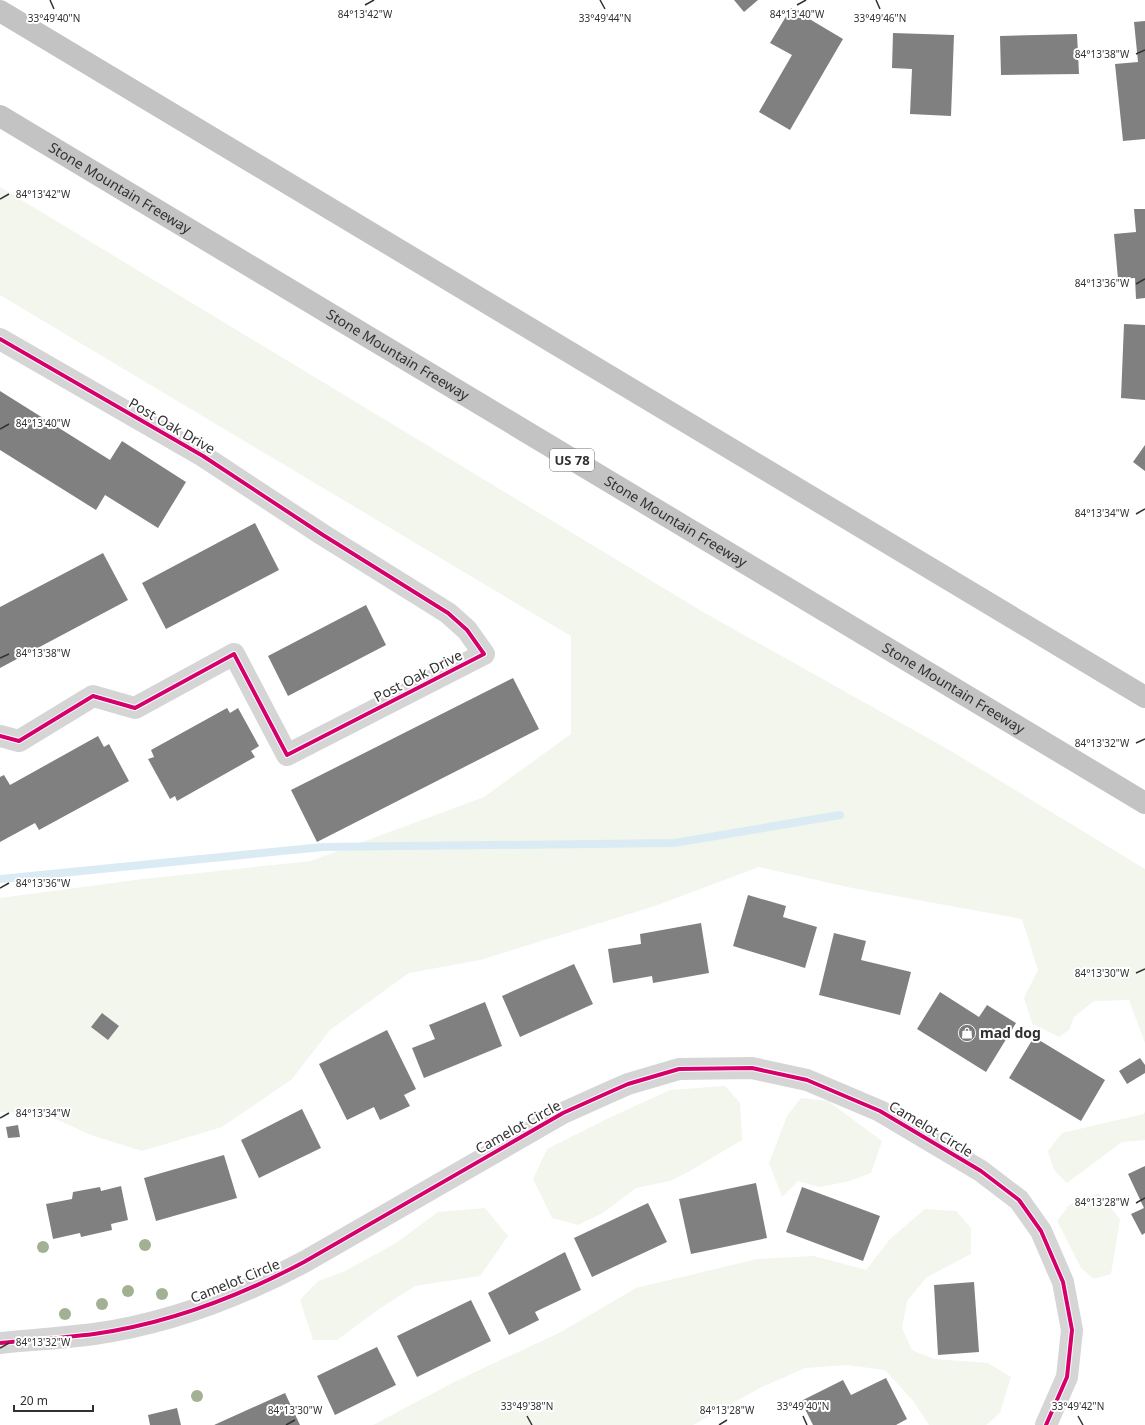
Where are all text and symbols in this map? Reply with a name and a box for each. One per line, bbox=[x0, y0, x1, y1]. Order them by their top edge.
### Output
text: 84°13'42"W bbox=[338, 7, 393, 21]
text: 84°13'40"W bbox=[770, 7, 825, 21]
text: 33°49'40"N bbox=[28, 11, 80, 25]
text: 33°49'44"N bbox=[579, 11, 631, 25]
text: 33°49'46"N bbox=[854, 11, 906, 25]
text: 84°13'38"W bbox=[1075, 47, 1130, 61]
street label: Stone Mountain Freeway bbox=[45, 137, 196, 238]
text: 84°13'42"W bbox=[16, 187, 71, 201]
text: 84°13'36"W bbox=[1075, 276, 1130, 290]
street label: Stone Mountain Freeway bbox=[323, 304, 474, 405]
street label: Post Oak Drive bbox=[126, 393, 219, 458]
text: 84°13'40"W bbox=[16, 416, 71, 430]
road number: US 78 bbox=[550, 449, 594, 471]
street label: Stone Mountain Freeway bbox=[601, 471, 752, 572]
text: 84°13'34"W bbox=[1075, 506, 1130, 520]
street label: Stone Mountain Freeway bbox=[879, 638, 1029, 738]
street label: Post Oak Drive bbox=[370, 645, 465, 706]
text: 84°13'38"W bbox=[16, 646, 71, 660]
text: 84°13'32"W bbox=[1075, 736, 1130, 750]
text: 84°13'36"W bbox=[16, 876, 71, 890]
text: 84°13'30"W bbox=[1075, 966, 1130, 980]
shop icon: mad dog bbox=[957, 1023, 977, 1043]
place label: mad dog bbox=[980, 1023, 1041, 1042]
street label: Camelot Circle bbox=[472, 1095, 564, 1158]
street label: Camelot Circle bbox=[886, 1096, 977, 1161]
text: 84°13'34"W bbox=[16, 1106, 71, 1120]
text: 84°13'28"W bbox=[1075, 1195, 1130, 1209]
street label: Camelot Circle bbox=[187, 1254, 282, 1307]
text: 84°13'32"W bbox=[16, 1335, 71, 1349]
scale bar bbox=[14, 1387, 93, 1413]
text: 20 m bbox=[20, 1392, 48, 1409]
text: 33°49'38"N bbox=[501, 1399, 553, 1413]
text: 33°49'40"N bbox=[777, 1399, 829, 1413]
text: 33°49'42"N bbox=[1052, 1399, 1104, 1413]
text: 84°13'30"W bbox=[268, 1403, 323, 1417]
text: 84°13'28"W bbox=[700, 1403, 755, 1417]

